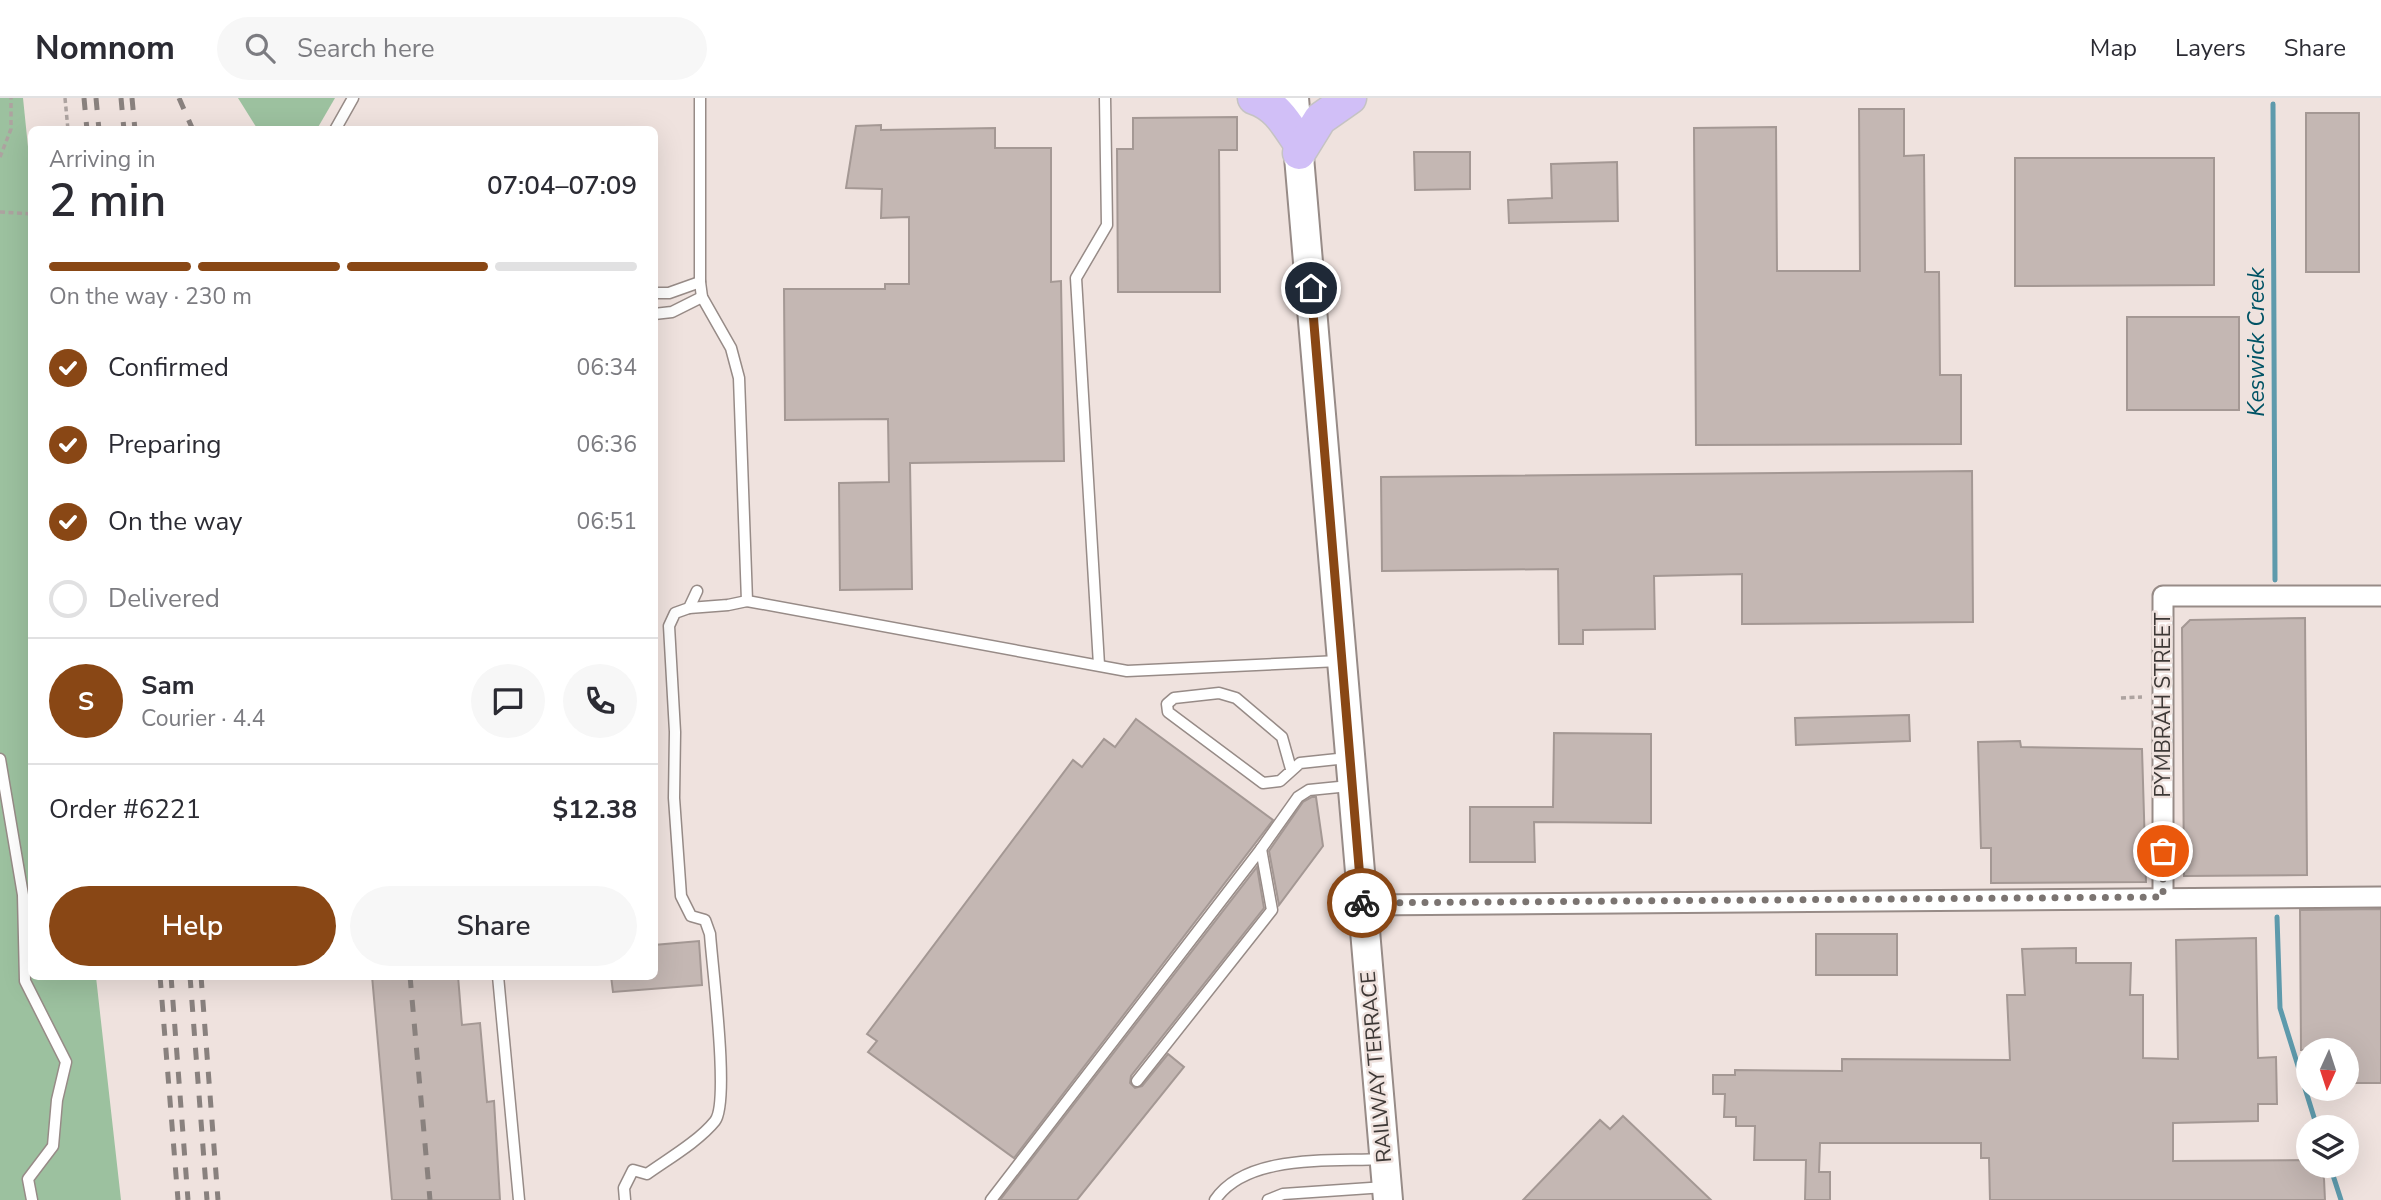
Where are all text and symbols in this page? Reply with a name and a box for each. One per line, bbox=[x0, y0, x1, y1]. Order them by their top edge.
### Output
search box bbox=[217, 17, 707, 80]
text: Nomnom bbox=[35, 26, 175, 71]
icon: search bbox=[241, 29, 279, 67]
text: Search here bbox=[297, 31, 435, 66]
text: Map bbox=[2090, 32, 2137, 64]
text: Layers bbox=[2175, 32, 2246, 64]
text: Share bbox=[2284, 32, 2346, 64]
text: Arriving in bbox=[49, 144, 156, 175]
text: 07:04–07:09 bbox=[487, 168, 637, 203]
text: 2 min bbox=[49, 169, 166, 232]
pin bbox=[1281, 258, 1341, 318]
water label: Keswick Creek bbox=[2241, 267, 2272, 417]
icon: home bbox=[1292, 269, 1330, 307]
text: On the way · 230 m bbox=[49, 281, 252, 312]
icon: check bbox=[49, 349, 87, 387]
text: Confirmed bbox=[108, 350, 229, 385]
text: 06:34 bbox=[577, 352, 637, 383]
icon: check bbox=[49, 426, 87, 464]
text: Preparing bbox=[108, 427, 221, 462]
text: 06:36 bbox=[577, 429, 637, 460]
icon: check bbox=[49, 503, 87, 541]
text: On the way bbox=[108, 504, 242, 539]
text: 06:51 bbox=[577, 506, 637, 537]
text: Delivered bbox=[108, 581, 220, 616]
street label: PYMBRAH STREET bbox=[2149, 612, 2177, 797]
button: chat bbox=[471, 664, 545, 738]
button: phone bbox=[563, 664, 637, 738]
text: Sam bbox=[141, 668, 194, 703]
text: S bbox=[78, 684, 94, 719]
text: Courier · 4.4 bbox=[141, 703, 265, 734]
text: Order #6221 bbox=[49, 792, 201, 827]
text: $12.38 bbox=[553, 792, 637, 827]
pin bbox=[2133, 821, 2193, 881]
icon: bag bbox=[2144, 832, 2182, 870]
courier bbox=[1327, 868, 1397, 938]
icon: bike bbox=[1343, 884, 1381, 922]
button: Help bbox=[49, 886, 336, 966]
button: Share bbox=[350, 886, 637, 966]
street label: RAILWAY TERRACE bbox=[1354, 970, 1398, 1164]
north arrow bbox=[2296, 1038, 2359, 1101]
map controls bbox=[2296, 1038, 2359, 1178]
button: layers bbox=[2296, 1115, 2359, 1178]

